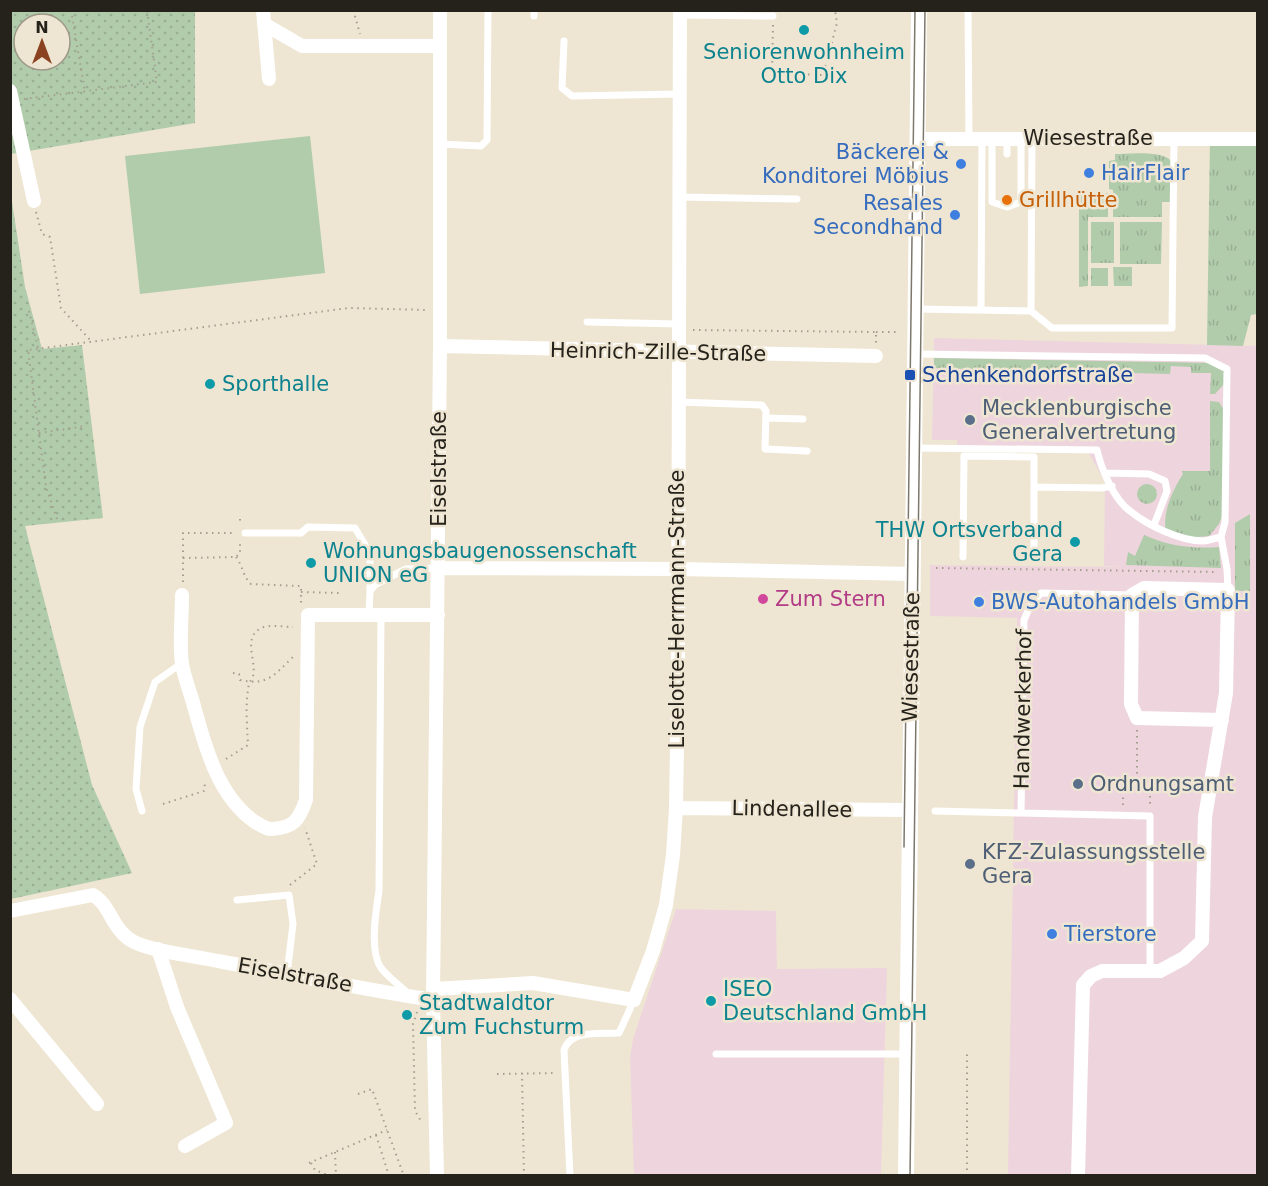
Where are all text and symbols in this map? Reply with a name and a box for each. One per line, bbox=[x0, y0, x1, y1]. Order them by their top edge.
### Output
north arrow bbox=[12, 12, 72, 72]
text: N bbox=[35, 18, 49, 37]
marker: Seniorenwohnheim Otto Dix bbox=[797, 23, 811, 37]
place label: Seniorenwohnheim Otto Dix bbox=[703, 40, 905, 88]
street label: Wiesestraße bbox=[1023, 126, 1153, 150]
place label: Bäckerei & Konditorei Möbius bbox=[762, 140, 949, 188]
marker: Bäckerei & Konditorei Möbius bbox=[954, 157, 968, 171]
place label: HairFlair bbox=[1101, 161, 1190, 185]
marker: HairFlair bbox=[1082, 166, 1096, 180]
place label: Grillhütte bbox=[1019, 188, 1117, 212]
place label: Resales Secondhand bbox=[813, 191, 943, 239]
marker: Grillhütte bbox=[1000, 193, 1014, 207]
marker: Resales Secondhand bbox=[948, 208, 962, 222]
street label: Heinrich-Zille-Straße bbox=[550, 338, 766, 366]
place label: Schenkendorfstraße bbox=[922, 363, 1133, 387]
marker: Schenkendorfstraße bbox=[903, 368, 917, 382]
place label: Sporthalle bbox=[222, 372, 329, 396]
marker: Sporthalle bbox=[203, 377, 217, 391]
place label: Mecklenburgische Generalvertretung bbox=[982, 396, 1176, 444]
street label: Eiselstraße bbox=[427, 411, 451, 527]
marker: Mecklenburgische Generalvertretung bbox=[963, 413, 977, 427]
street label: Liselotte-Herrmann-Straße bbox=[665, 469, 689, 749]
place label: THW Ortsverband Gera bbox=[875, 518, 1063, 566]
marker: THW Ortsverband Gera bbox=[1068, 535, 1082, 549]
place label: Wohnungsbaugenossenschaft UNION eG bbox=[323, 539, 637, 587]
marker: Wohnungsbaugenossenschaft UNION eG bbox=[304, 556, 318, 570]
place label: Zum Stern bbox=[775, 587, 886, 611]
place label: BWS-Autohandels GmbH bbox=[991, 590, 1250, 614]
marker: Zum Stern bbox=[756, 592, 770, 606]
street label: Wiesestraße bbox=[898, 592, 924, 722]
marker: BWS-Autohandels GmbH bbox=[972, 595, 986, 609]
street label: Handwerkerhof bbox=[1010, 628, 1036, 789]
place label: Ordnungsamt bbox=[1090, 772, 1234, 796]
marker: Ordnungsamt bbox=[1071, 777, 1085, 791]
street label: Lindenallee bbox=[731, 796, 853, 822]
place label: KFZ-Zulassungsstelle Gera bbox=[982, 840, 1205, 888]
marker: KFZ-Zulassungsstelle Gera bbox=[963, 857, 977, 871]
place label: Tierstore bbox=[1063, 922, 1157, 946]
marker: Tierstore bbox=[1045, 927, 1059, 941]
street label: Eiselstraße bbox=[236, 953, 354, 997]
place label: ISEO Deutschland GmbH bbox=[723, 977, 927, 1025]
place label: Stadtwaldtor Zum Fuchsturm bbox=[419, 991, 584, 1039]
marker: ISEO Deutschland GmbH bbox=[704, 994, 718, 1008]
marker: Stadtwaldtor Zum Fuchsturm bbox=[400, 1008, 414, 1022]

